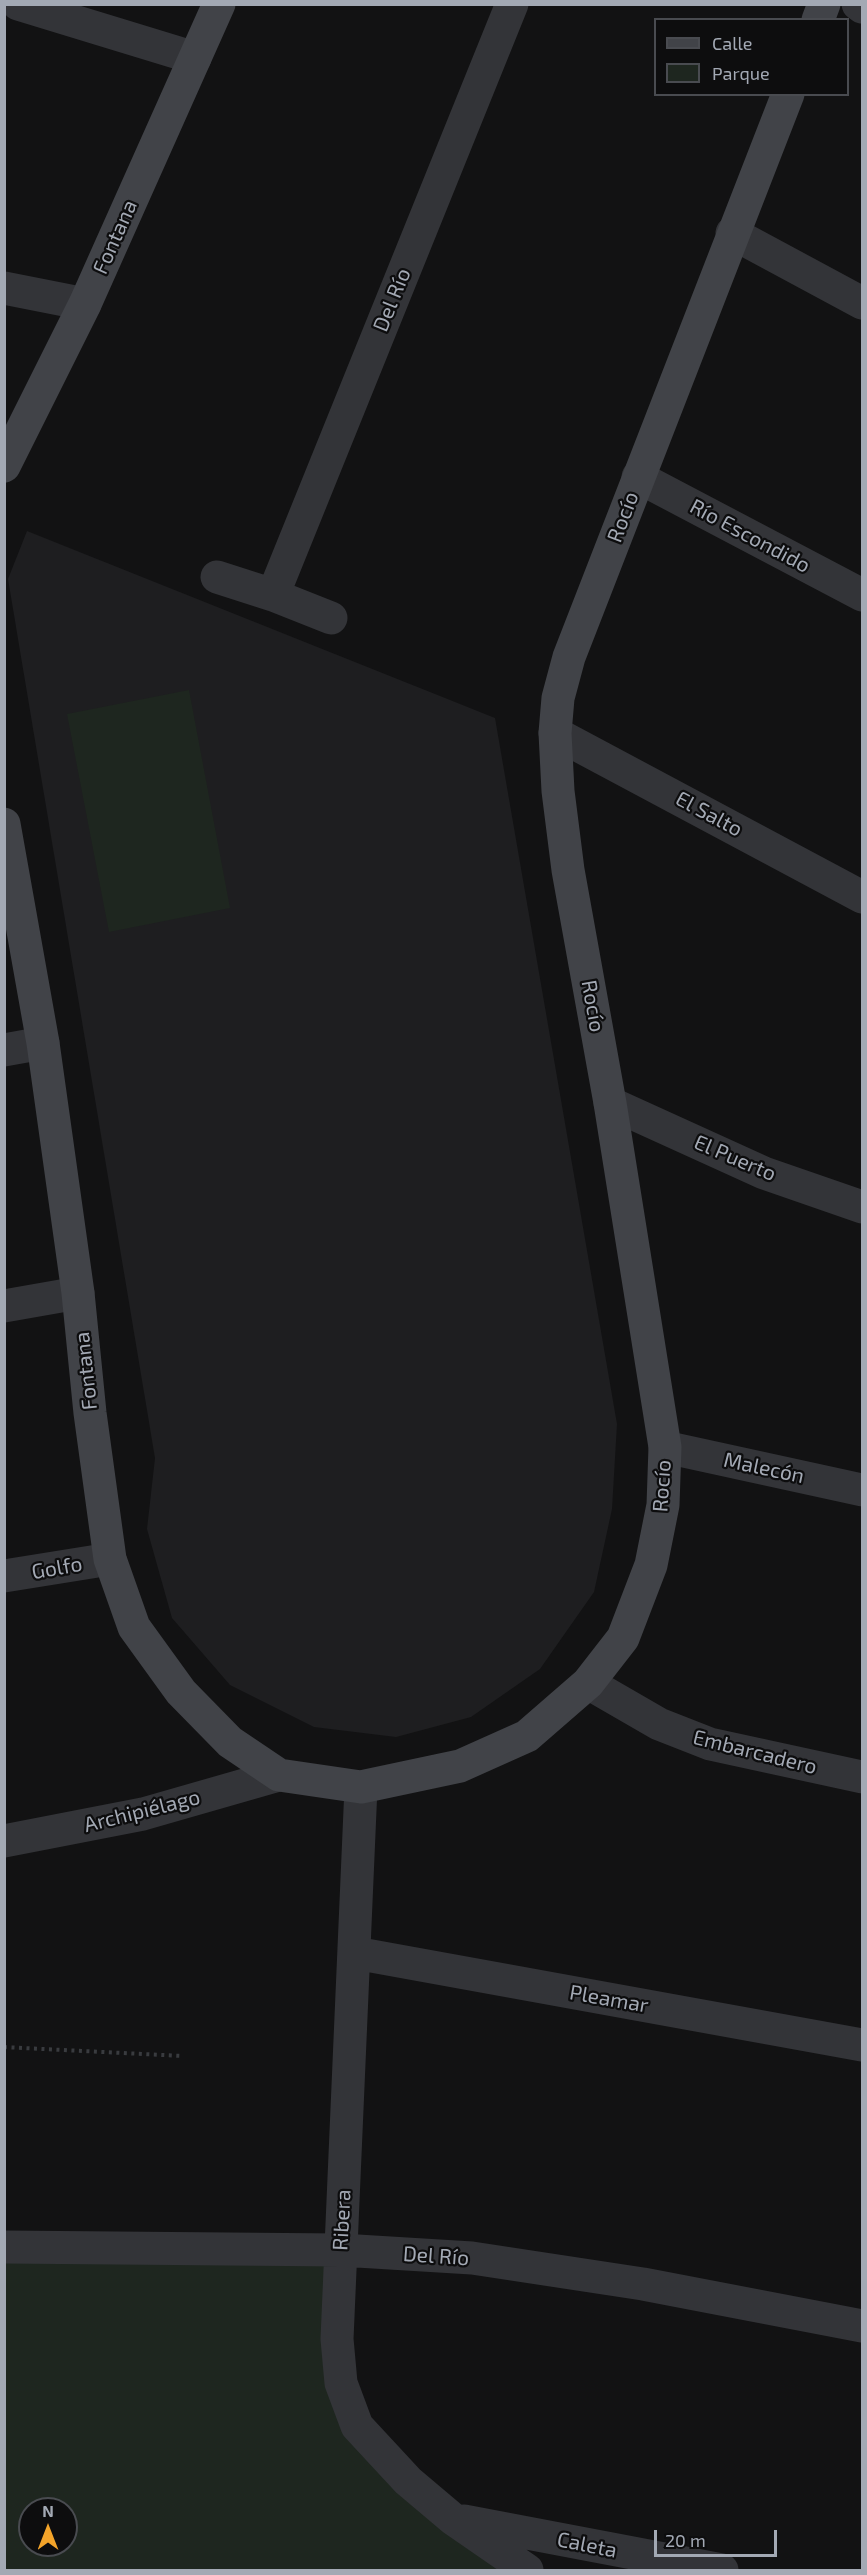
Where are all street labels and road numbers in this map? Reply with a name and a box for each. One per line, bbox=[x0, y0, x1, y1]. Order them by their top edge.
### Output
street label: Fontana bbox=[88, 196, 142, 278]
street label: Del Río bbox=[368, 265, 416, 335]
street label: Rocío bbox=[602, 488, 644, 546]
street label: Río Escondido bbox=[686, 494, 814, 578]
street label: El Salto bbox=[671, 786, 747, 842]
street label: Rocío bbox=[576, 978, 610, 1034]
street label: El Puerto bbox=[690, 1129, 780, 1187]
street label: Fontana bbox=[69, 1331, 103, 1411]
street label: Malecón bbox=[721, 1447, 807, 1489]
street label: Rocío bbox=[648, 1459, 676, 1513]
street label: Golfo bbox=[30, 1551, 84, 1585]
street label: Embarcadero bbox=[690, 1724, 820, 1780]
street label: Archipiélago bbox=[81, 1784, 203, 1838]
street label: Pleamar bbox=[568, 1980, 650, 2018]
street label: Ribera bbox=[328, 2189, 356, 2251]
street label: Del Río bbox=[402, 2241, 470, 2271]
street label: Caleta bbox=[555, 2527, 619, 2563]

